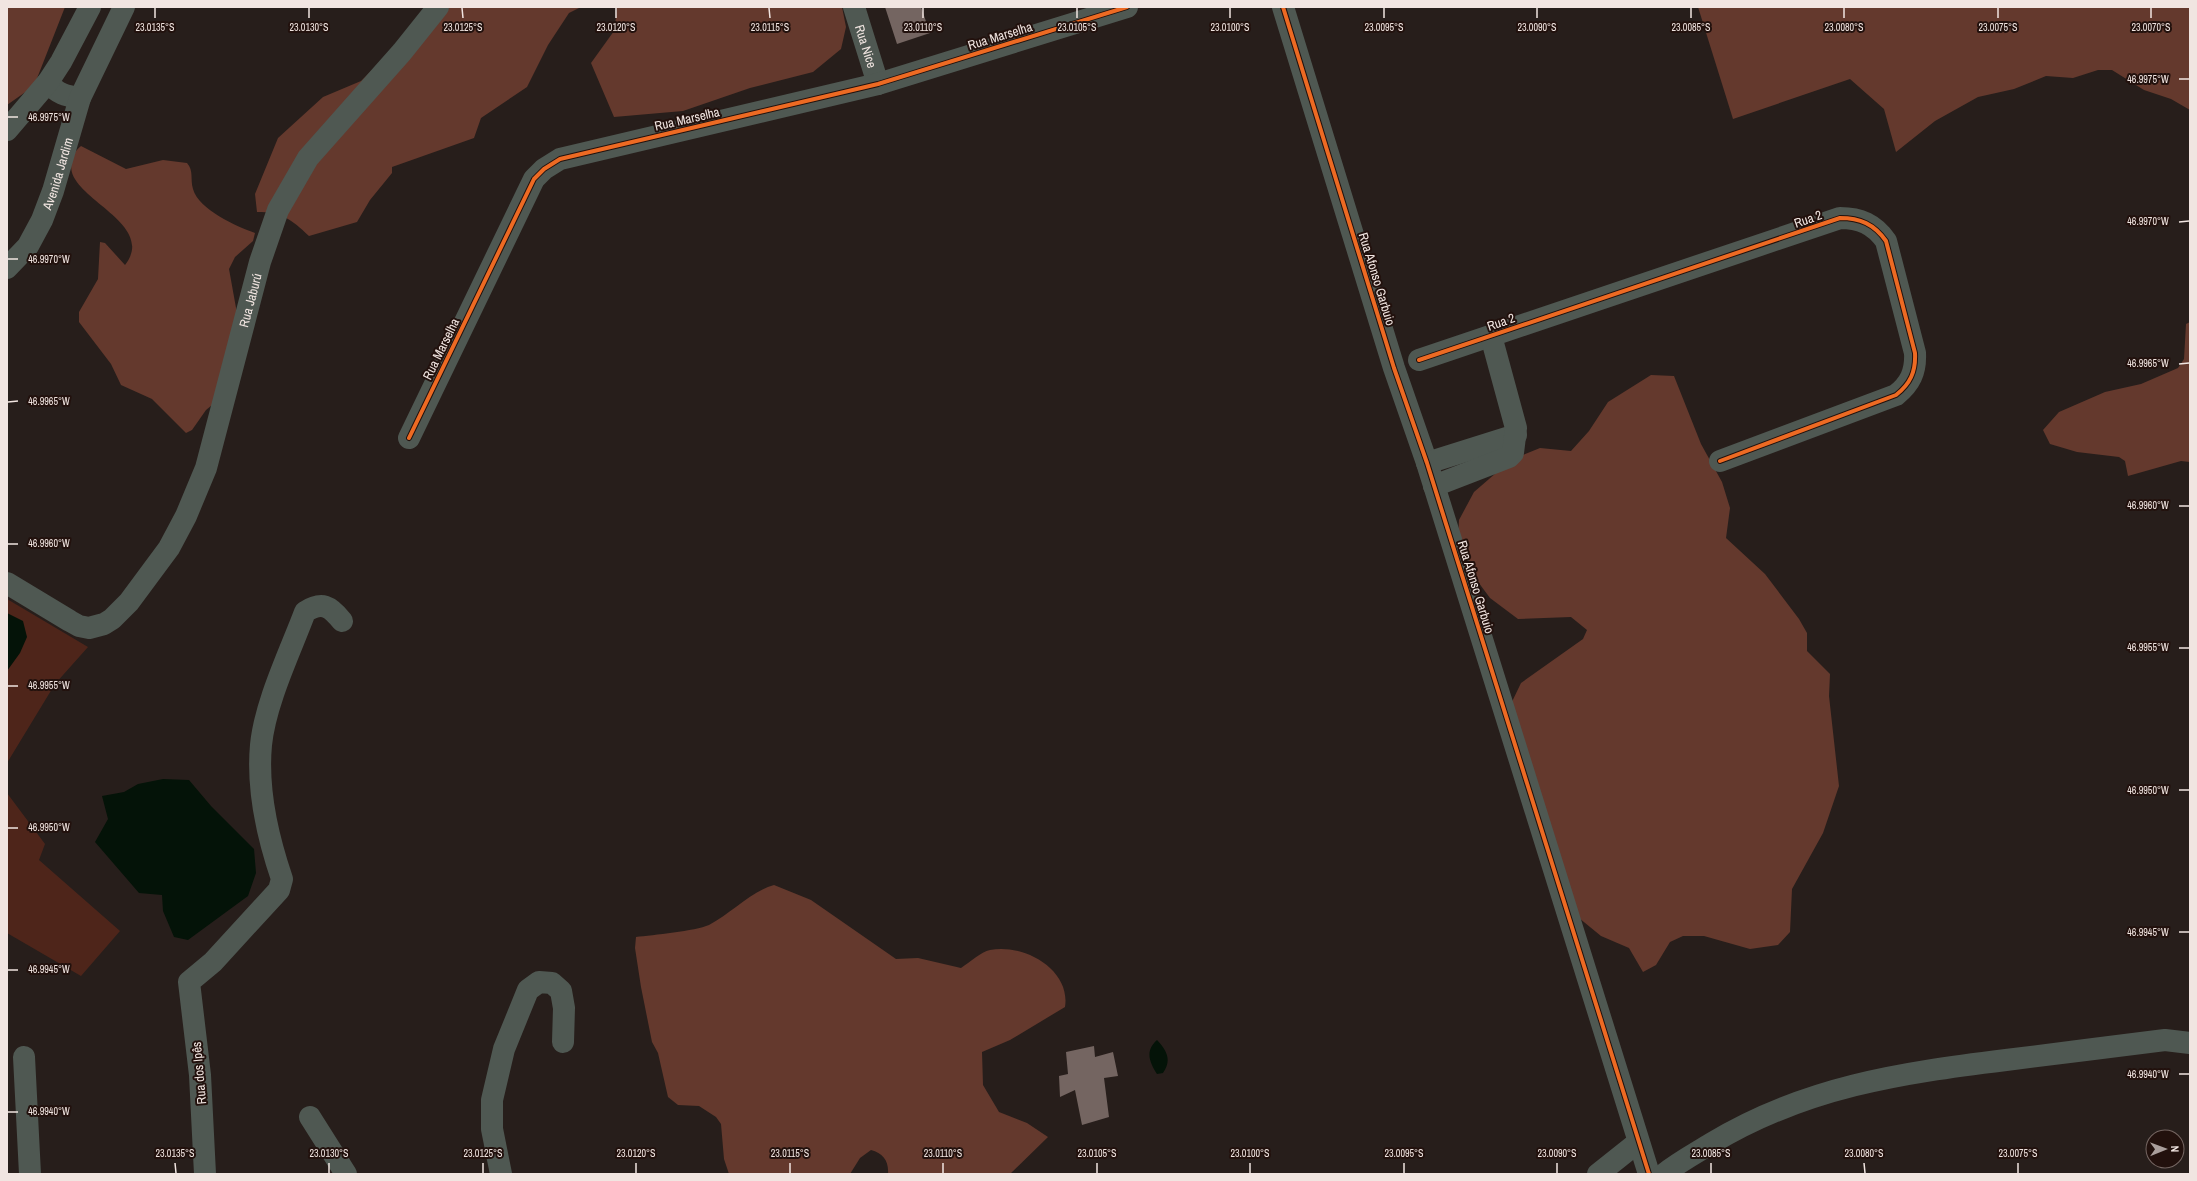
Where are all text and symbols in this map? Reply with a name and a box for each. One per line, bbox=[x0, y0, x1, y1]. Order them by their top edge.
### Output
street label: Rua Marselha bbox=[966, 18, 1034, 54]
text: 23.0135°S bbox=[135, 21, 175, 34]
text: 23.0130°S bbox=[289, 21, 329, 34]
text: 23.0125°S bbox=[443, 21, 483, 34]
text: 23.0120°S bbox=[596, 21, 636, 34]
text: 23.0115°S bbox=[751, 21, 790, 34]
text: 23.0110°S bbox=[904, 21, 943, 34]
text: 23.0105°S bbox=[1057, 21, 1097, 34]
text: 23.0100°S bbox=[1210, 21, 1250, 34]
text: 23.0095°S bbox=[1364, 21, 1404, 34]
text: 23.0090°S bbox=[1517, 21, 1557, 34]
text: 23.0085°S bbox=[1671, 21, 1711, 34]
text: 23.0080°S bbox=[1824, 21, 1864, 34]
text: 23.0075°S bbox=[1978, 21, 2018, 34]
text: 23.0070°S bbox=[2131, 21, 2171, 34]
street label: Rua Nice bbox=[851, 22, 881, 70]
text: 46.9975°W bbox=[2127, 73, 2169, 86]
street label: Rua Marselha bbox=[653, 103, 721, 135]
text: 46.9975°W bbox=[28, 111, 70, 124]
street label: Avenida Jardim bbox=[38, 135, 77, 213]
street label: Rua 2 bbox=[1792, 206, 1824, 232]
text: 46.9970°W bbox=[2127, 215, 2169, 228]
street label: Rua Afonso Garbuio bbox=[1355, 230, 1399, 328]
text: 46.9970°W bbox=[28, 253, 70, 266]
street label: Rua Jaburú bbox=[235, 271, 265, 329]
street label: Rua 2 bbox=[1485, 309, 1517, 335]
street label: Rua Marselha bbox=[419, 315, 463, 383]
text: 46.9965°W bbox=[2127, 357, 2169, 370]
text: 46.9965°W bbox=[28, 395, 70, 408]
text: 46.9960°W bbox=[2127, 499, 2169, 512]
text: 46.9960°W bbox=[28, 537, 70, 550]
street label: Rua Afonso Garbuio bbox=[1454, 538, 1498, 636]
text: 46.9955°W bbox=[2127, 641, 2169, 654]
text: 46.9955°W bbox=[28, 679, 70, 692]
text: 46.9950°W bbox=[2127, 784, 2169, 797]
text: 46.9950°W bbox=[28, 821, 70, 834]
text: 46.9945°W bbox=[2127, 926, 2169, 939]
text: 46.9945°W bbox=[28, 963, 70, 976]
street label: Rua dos Ipês bbox=[188, 1041, 210, 1105]
text: 46.9940°W bbox=[2127, 1068, 2169, 1081]
text: 46.9940°W bbox=[28, 1105, 70, 1118]
north arrow bbox=[2145, 1129, 2185, 1169]
text: N bbox=[2168, 1145, 2182, 1152]
text: 23.0135°S bbox=[155, 1147, 195, 1160]
text: 23.0130°S bbox=[309, 1147, 349, 1160]
text: 23.0125°S bbox=[463, 1147, 503, 1160]
text: 23.0120°S bbox=[616, 1147, 656, 1160]
text: 23.0115°S bbox=[771, 1147, 810, 1160]
text: 23.0110°S bbox=[924, 1147, 963, 1160]
text: 23.0105°S bbox=[1077, 1147, 1117, 1160]
text: 23.0100°S bbox=[1230, 1147, 1270, 1160]
text: 23.0095°S bbox=[1384, 1147, 1424, 1160]
text: 23.0090°S bbox=[1537, 1147, 1577, 1160]
text: 23.0085°S bbox=[1691, 1147, 1731, 1160]
text: 23.0080°S bbox=[1844, 1147, 1884, 1160]
text: 23.0075°S bbox=[1998, 1147, 2038, 1160]

